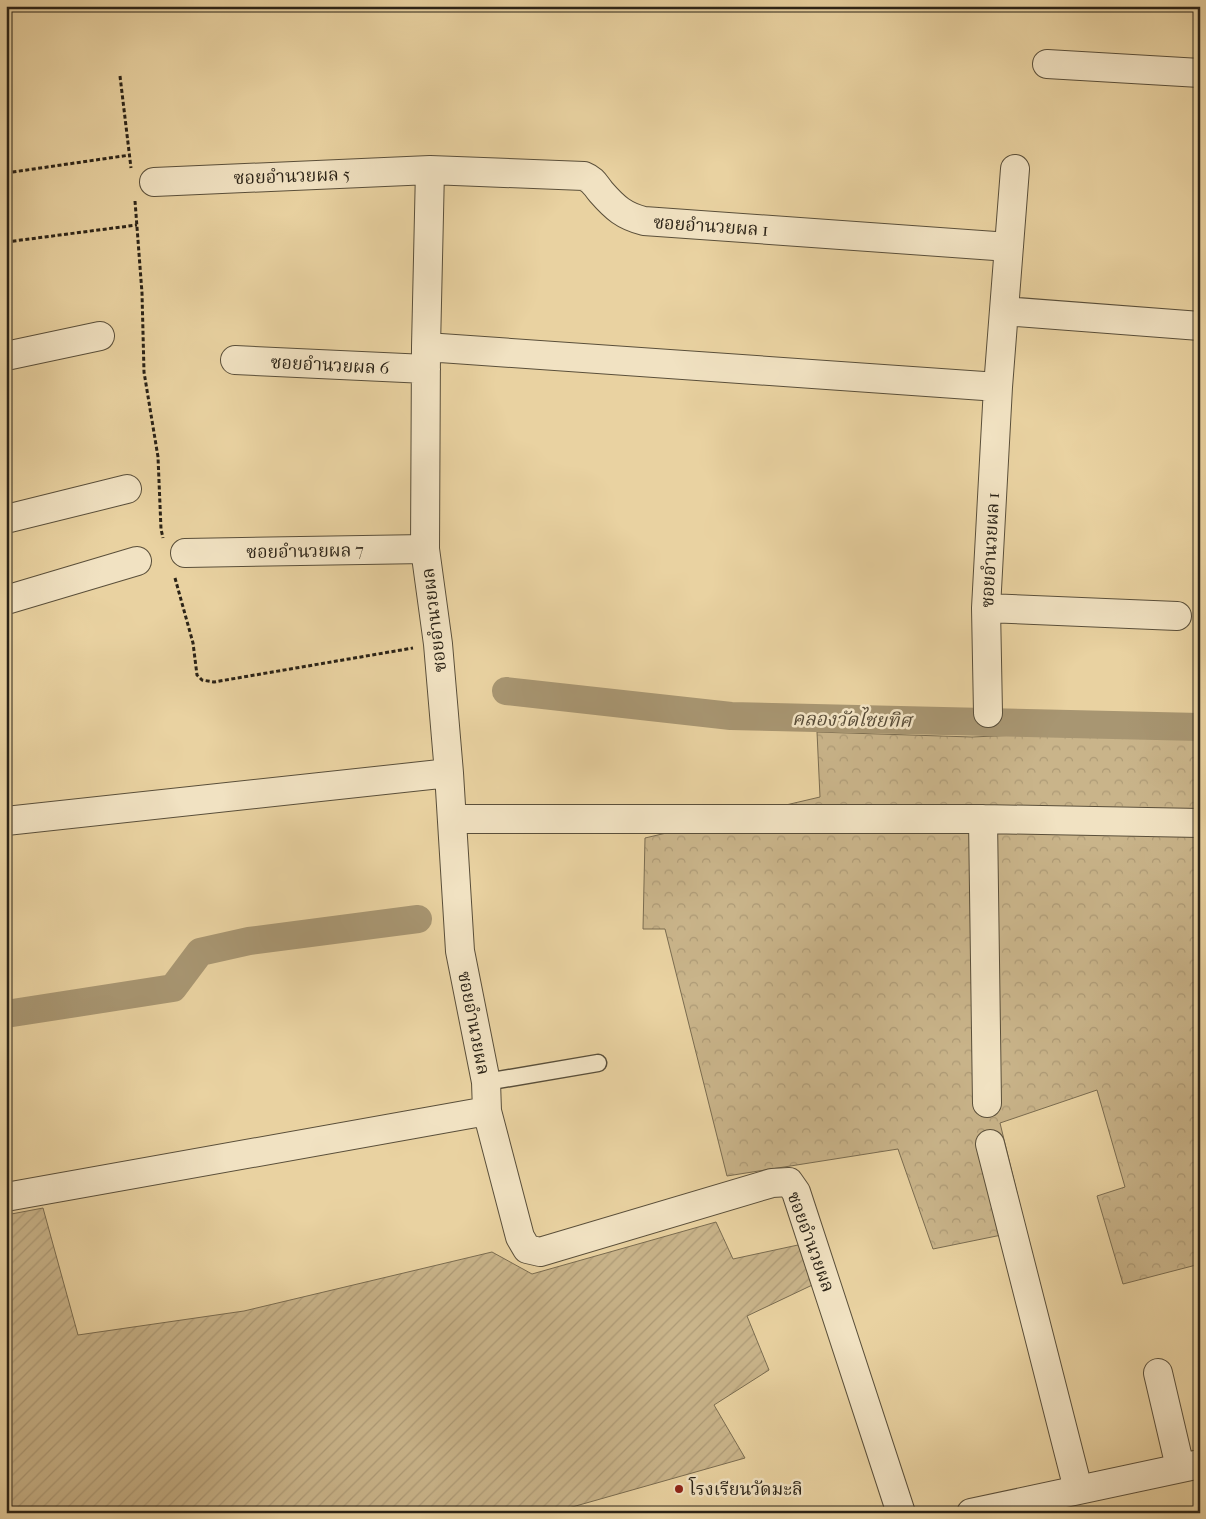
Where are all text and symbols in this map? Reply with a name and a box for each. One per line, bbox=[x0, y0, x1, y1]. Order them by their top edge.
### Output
street label: ซอยอำนวยผล 5 bbox=[233, 164, 351, 189]
street label: ซอยอำนวยผล 1 bbox=[653, 212, 769, 241]
street label: ซอยอำนวยผล 6 bbox=[270, 352, 390, 379]
street label: ซอยอำนวยผล 1 bbox=[977, 492, 1004, 608]
street label: ซอยอำนวยผล 7 bbox=[246, 540, 364, 563]
street label: ซอยอำนวยผล bbox=[418, 566, 451, 673]
water label: คลองวัดไชยทิศ bbox=[792, 705, 915, 732]
street label: ซอยอำนวยผล bbox=[453, 969, 494, 1077]
street label: ซอยอำนวยผล bbox=[783, 1189, 838, 1295]
place label: โรงเรียนวัดมะลิ bbox=[688, 1476, 803, 1500]
marker: โรงเรียนวัดมะลิ bbox=[673, 1483, 685, 1495]

